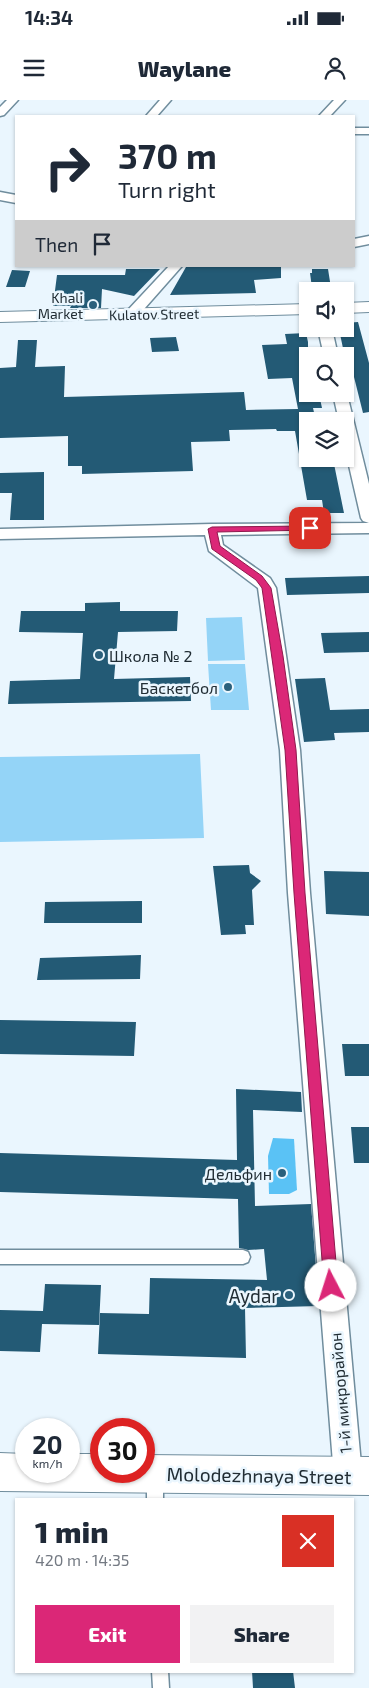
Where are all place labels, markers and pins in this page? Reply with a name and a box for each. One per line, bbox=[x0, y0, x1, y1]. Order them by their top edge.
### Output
place label: Khali Market bbox=[38, 289, 83, 322]
marker: Khali Market bbox=[87, 299, 99, 311]
pin bbox=[289, 507, 331, 549]
place label: Школа № 2 bbox=[109, 646, 192, 665]
marker: Школа № 2 bbox=[93, 649, 105, 661]
place label: Баскетбол bbox=[140, 678, 218, 697]
marker: Баскетбол bbox=[222, 681, 234, 693]
place label: Дельфин bbox=[205, 1164, 272, 1183]
marker: Дельфин bbox=[276, 1167, 288, 1179]
place label: Aydar bbox=[229, 1284, 279, 1307]
marker: Aydar bbox=[283, 1289, 295, 1301]

